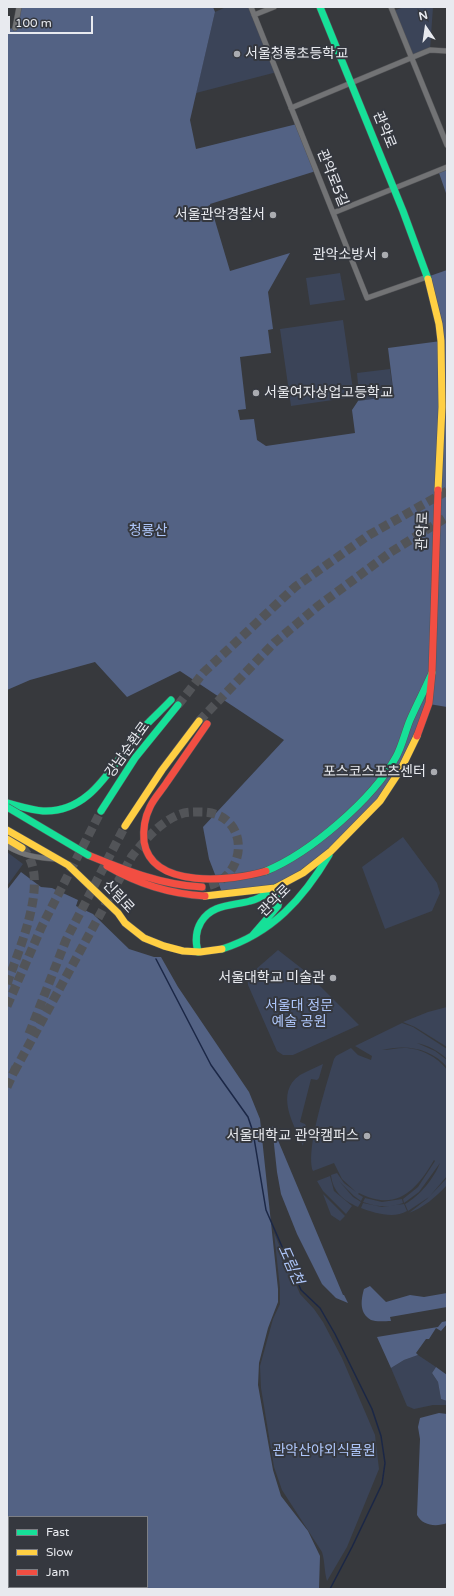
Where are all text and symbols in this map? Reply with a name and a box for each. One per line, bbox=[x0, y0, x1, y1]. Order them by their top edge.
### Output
scale bar bbox=[10, 8, 95, 34]
north arrow bbox=[406, 8, 446, 48]
text: N bbox=[417, 8, 429, 23]
text: 100 m bbox=[15, 16, 52, 30]
place label: 서울청룡초등학교 bbox=[245, 46, 348, 62]
marker: 서울청룡초등학교 bbox=[232, 49, 242, 59]
street label: 관악로 bbox=[369, 109, 399, 151]
street label: 관악로5길 bbox=[313, 147, 351, 209]
place label: 서울관악경찰서 bbox=[175, 207, 265, 223]
marker: 서울관악경찰서 bbox=[268, 210, 278, 220]
place label: 관악소방서 bbox=[313, 247, 377, 263]
marker: 관악소방서 bbox=[380, 250, 390, 260]
place label: 서울여자상업고등학교 bbox=[264, 385, 393, 401]
marker: 서울여자상업고등학교 bbox=[251, 388, 261, 398]
street label: 관악로 bbox=[414, 511, 432, 551]
park label: 청룡산 bbox=[129, 523, 167, 539]
street label: 강남순환로 bbox=[102, 719, 154, 781]
place label: 포스코스포츠센터 bbox=[323, 764, 426, 780]
marker: 포스코스포츠센터 bbox=[429, 767, 439, 777]
street label: 신림로 bbox=[99, 877, 137, 917]
street label: 관악로 bbox=[255, 881, 295, 921]
place label: 서울대학교 미술관 bbox=[218, 970, 325, 986]
marker: 서울대학교 미술관 bbox=[328, 973, 338, 983]
park label: 서울대 정문 예술 공원 bbox=[265, 998, 333, 1030]
place label: 서울대학교 관악캠퍼스 bbox=[227, 1128, 359, 1144]
marker: 서울대학교 관악캠퍼스 bbox=[362, 1131, 372, 1141]
water label: 도림천 bbox=[273, 1242, 307, 1288]
park label: 관악산야외식물원 bbox=[272, 1443, 376, 1459]
legend bbox=[8, 1516, 148, 1588]
text: Fast bbox=[46, 1525, 69, 1539]
text: Slow bbox=[46, 1545, 73, 1559]
text: Jam bbox=[46, 1565, 69, 1579]

